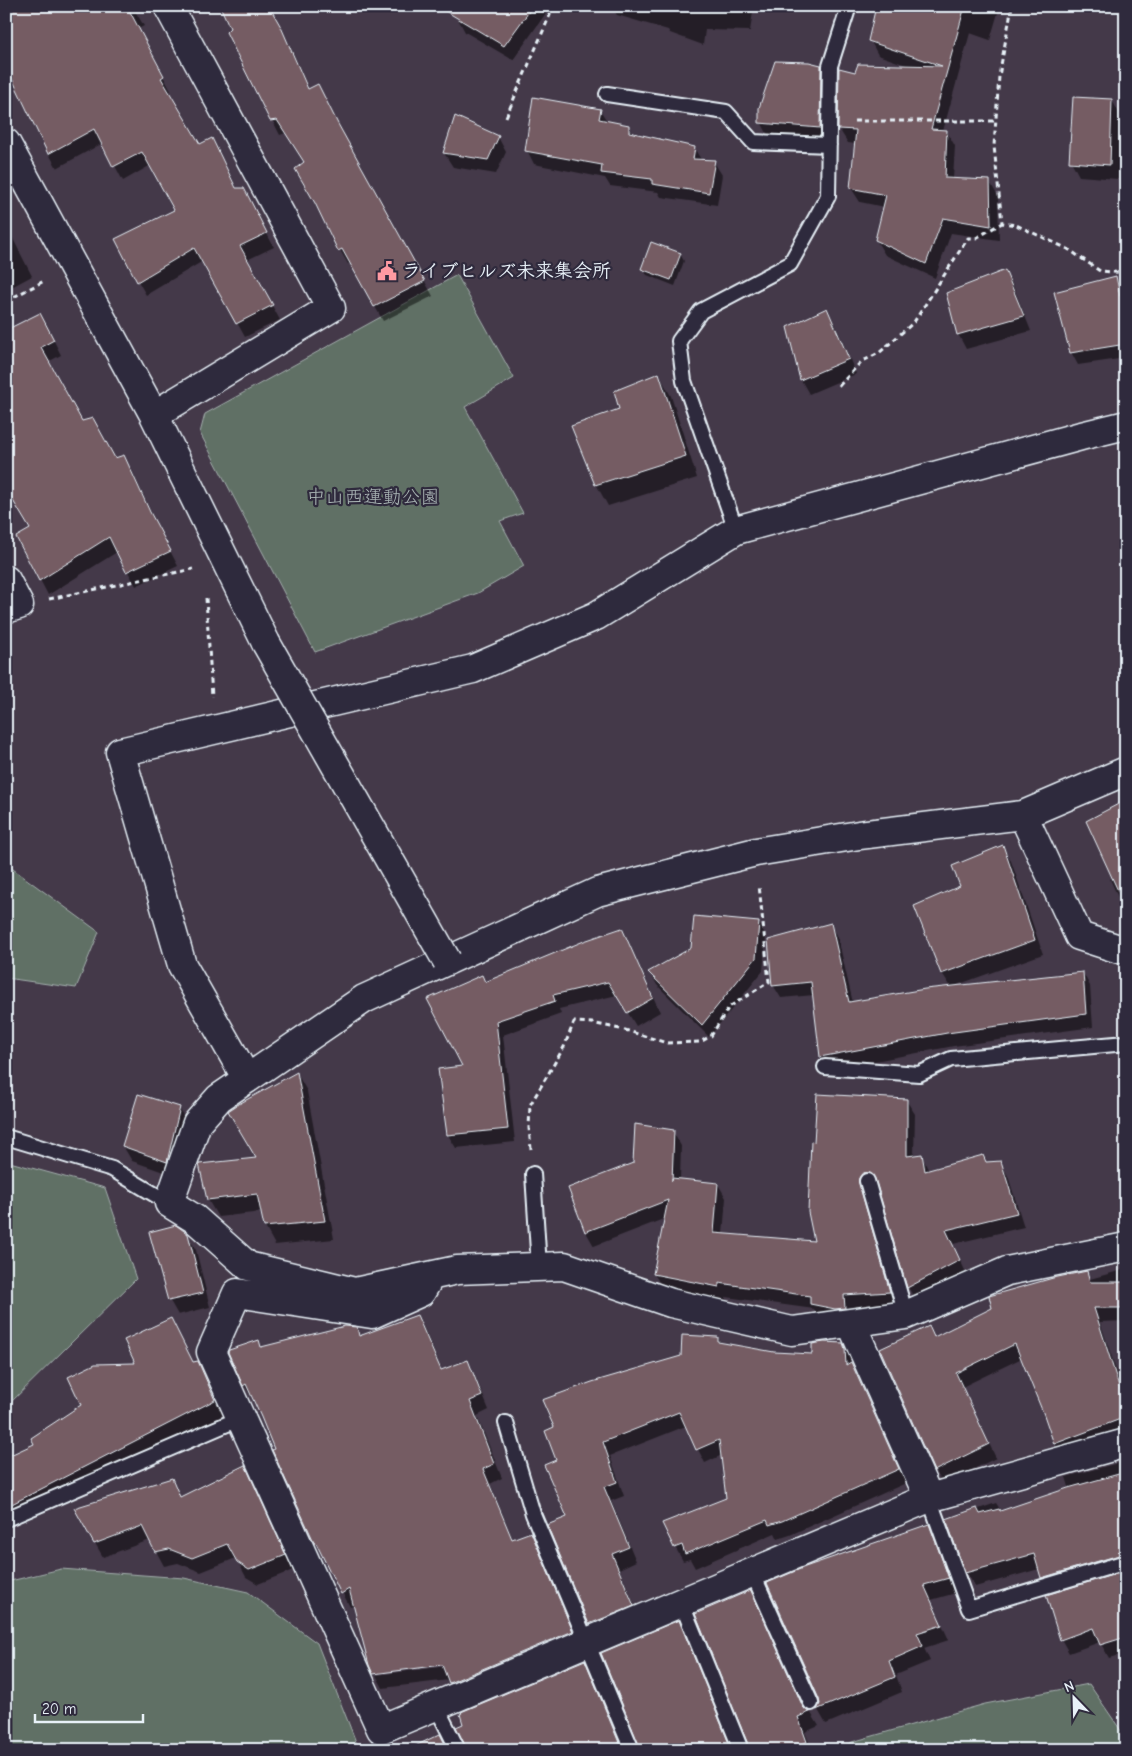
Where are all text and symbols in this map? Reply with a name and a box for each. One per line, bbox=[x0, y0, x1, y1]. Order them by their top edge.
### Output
public building icon: ライブヒルズ未来集会所 bbox=[376, 260, 398, 282]
place label: ライブヒルズ未来集会所 bbox=[402, 260, 611, 282]
park label: 中山西運動公園 bbox=[306, 486, 440, 508]
north arrow bbox=[1050, 1674, 1100, 1724]
text: N bbox=[1062, 1677, 1077, 1696]
scale bar bbox=[35, 1691, 142, 1723]
text: 20 m bbox=[42, 1700, 76, 1718]

